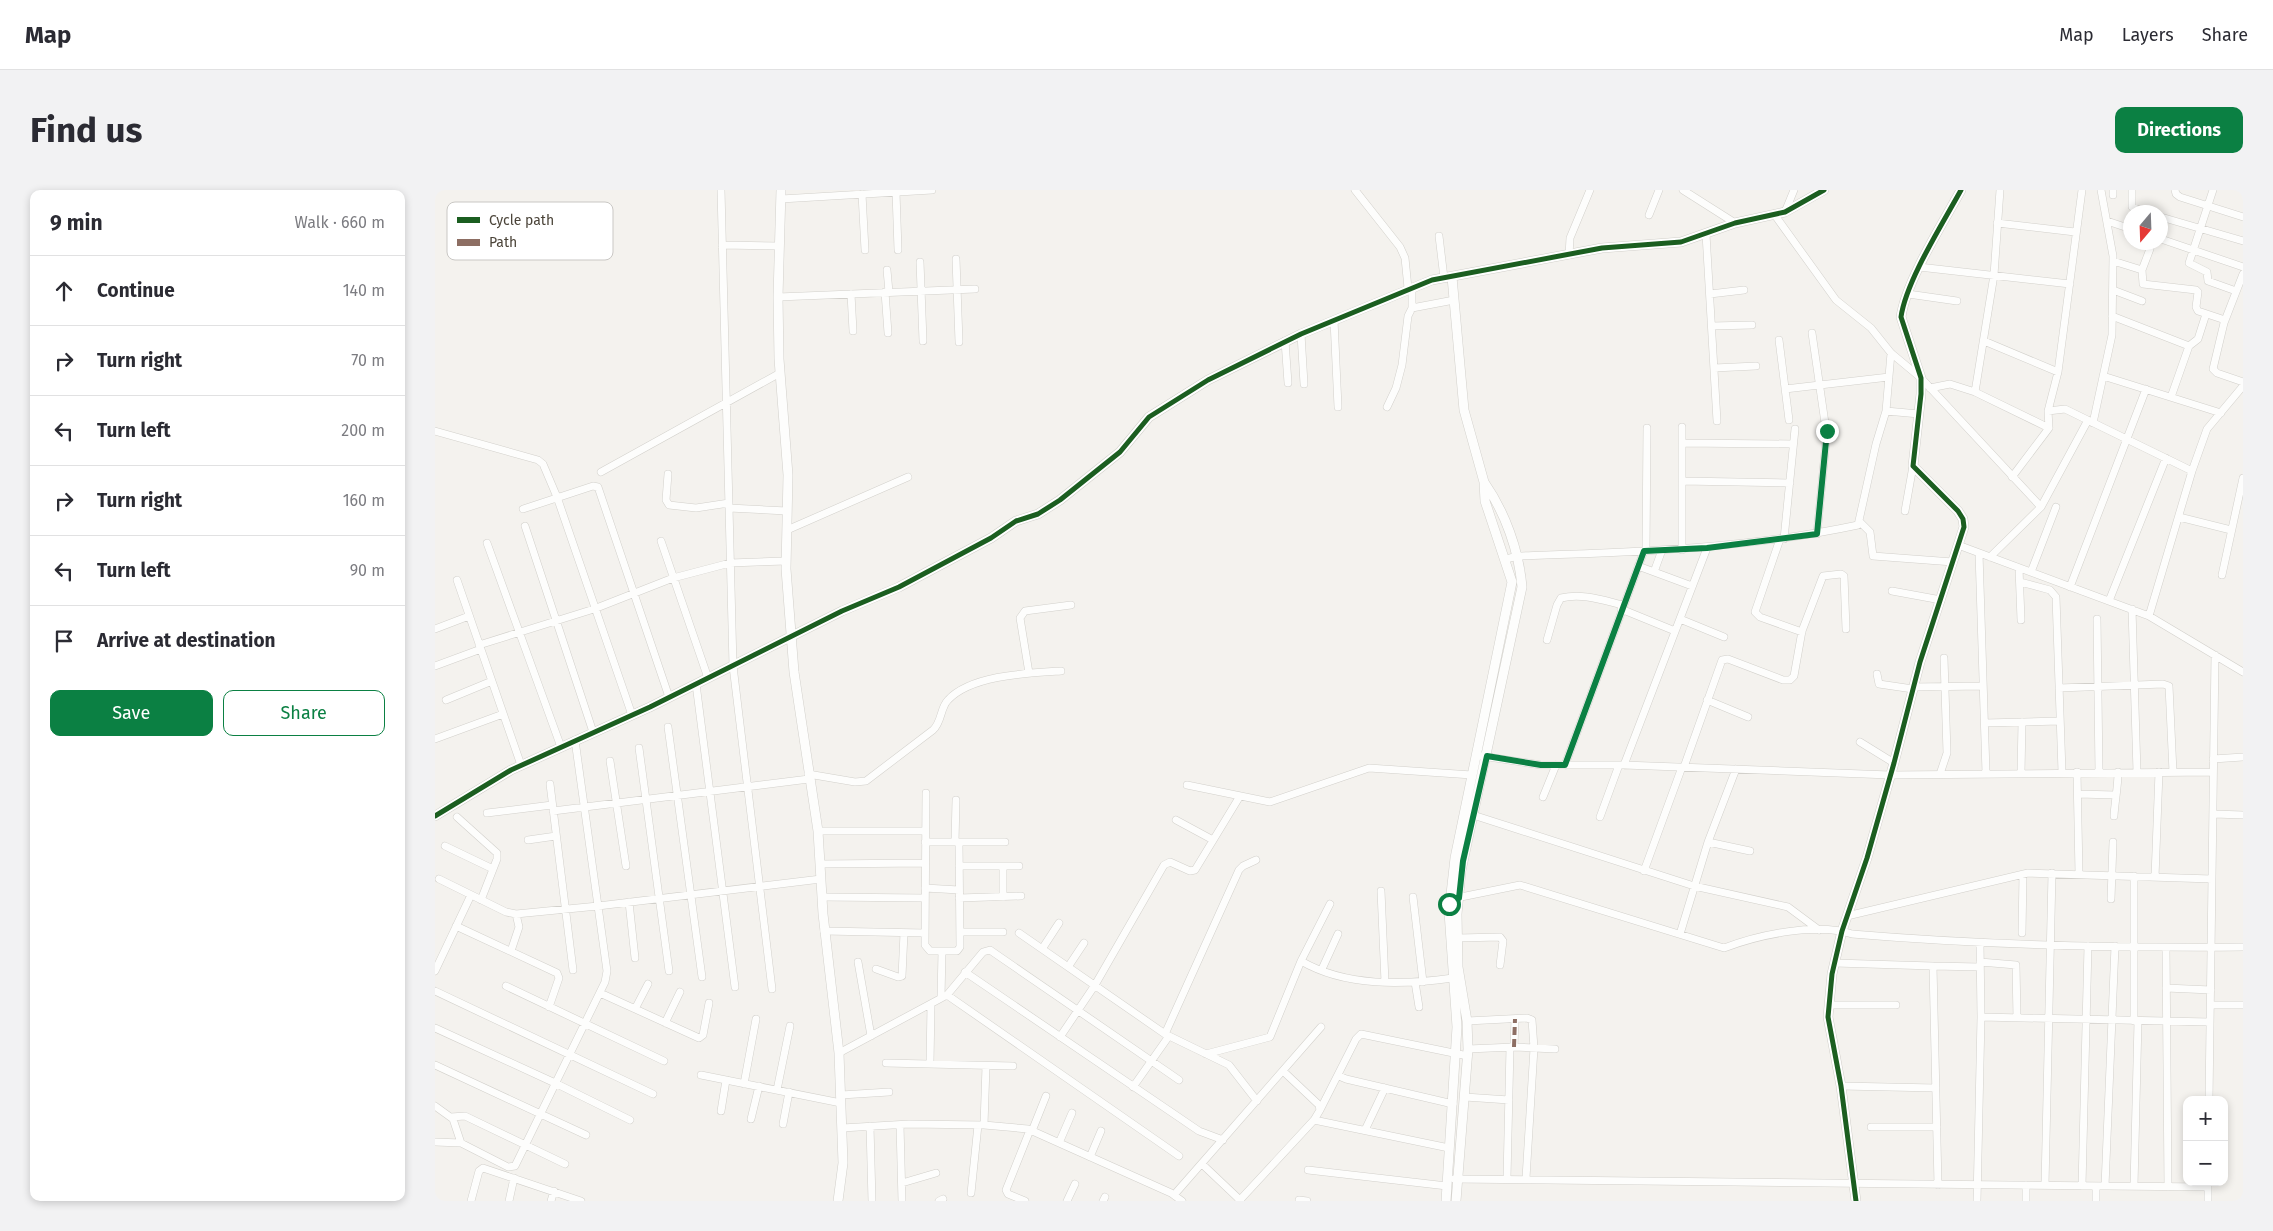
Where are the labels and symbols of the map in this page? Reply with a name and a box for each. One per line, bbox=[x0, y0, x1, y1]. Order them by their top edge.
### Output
legend bbox=[447, 202, 613, 260]
north arrow bbox=[2123, 205, 2168, 250]
text: Cycle path bbox=[489, 212, 554, 229]
text: Path bbox=[489, 234, 517, 251]
route end bbox=[1816, 420, 1839, 443]
route start bbox=[1438, 893, 1461, 916]

